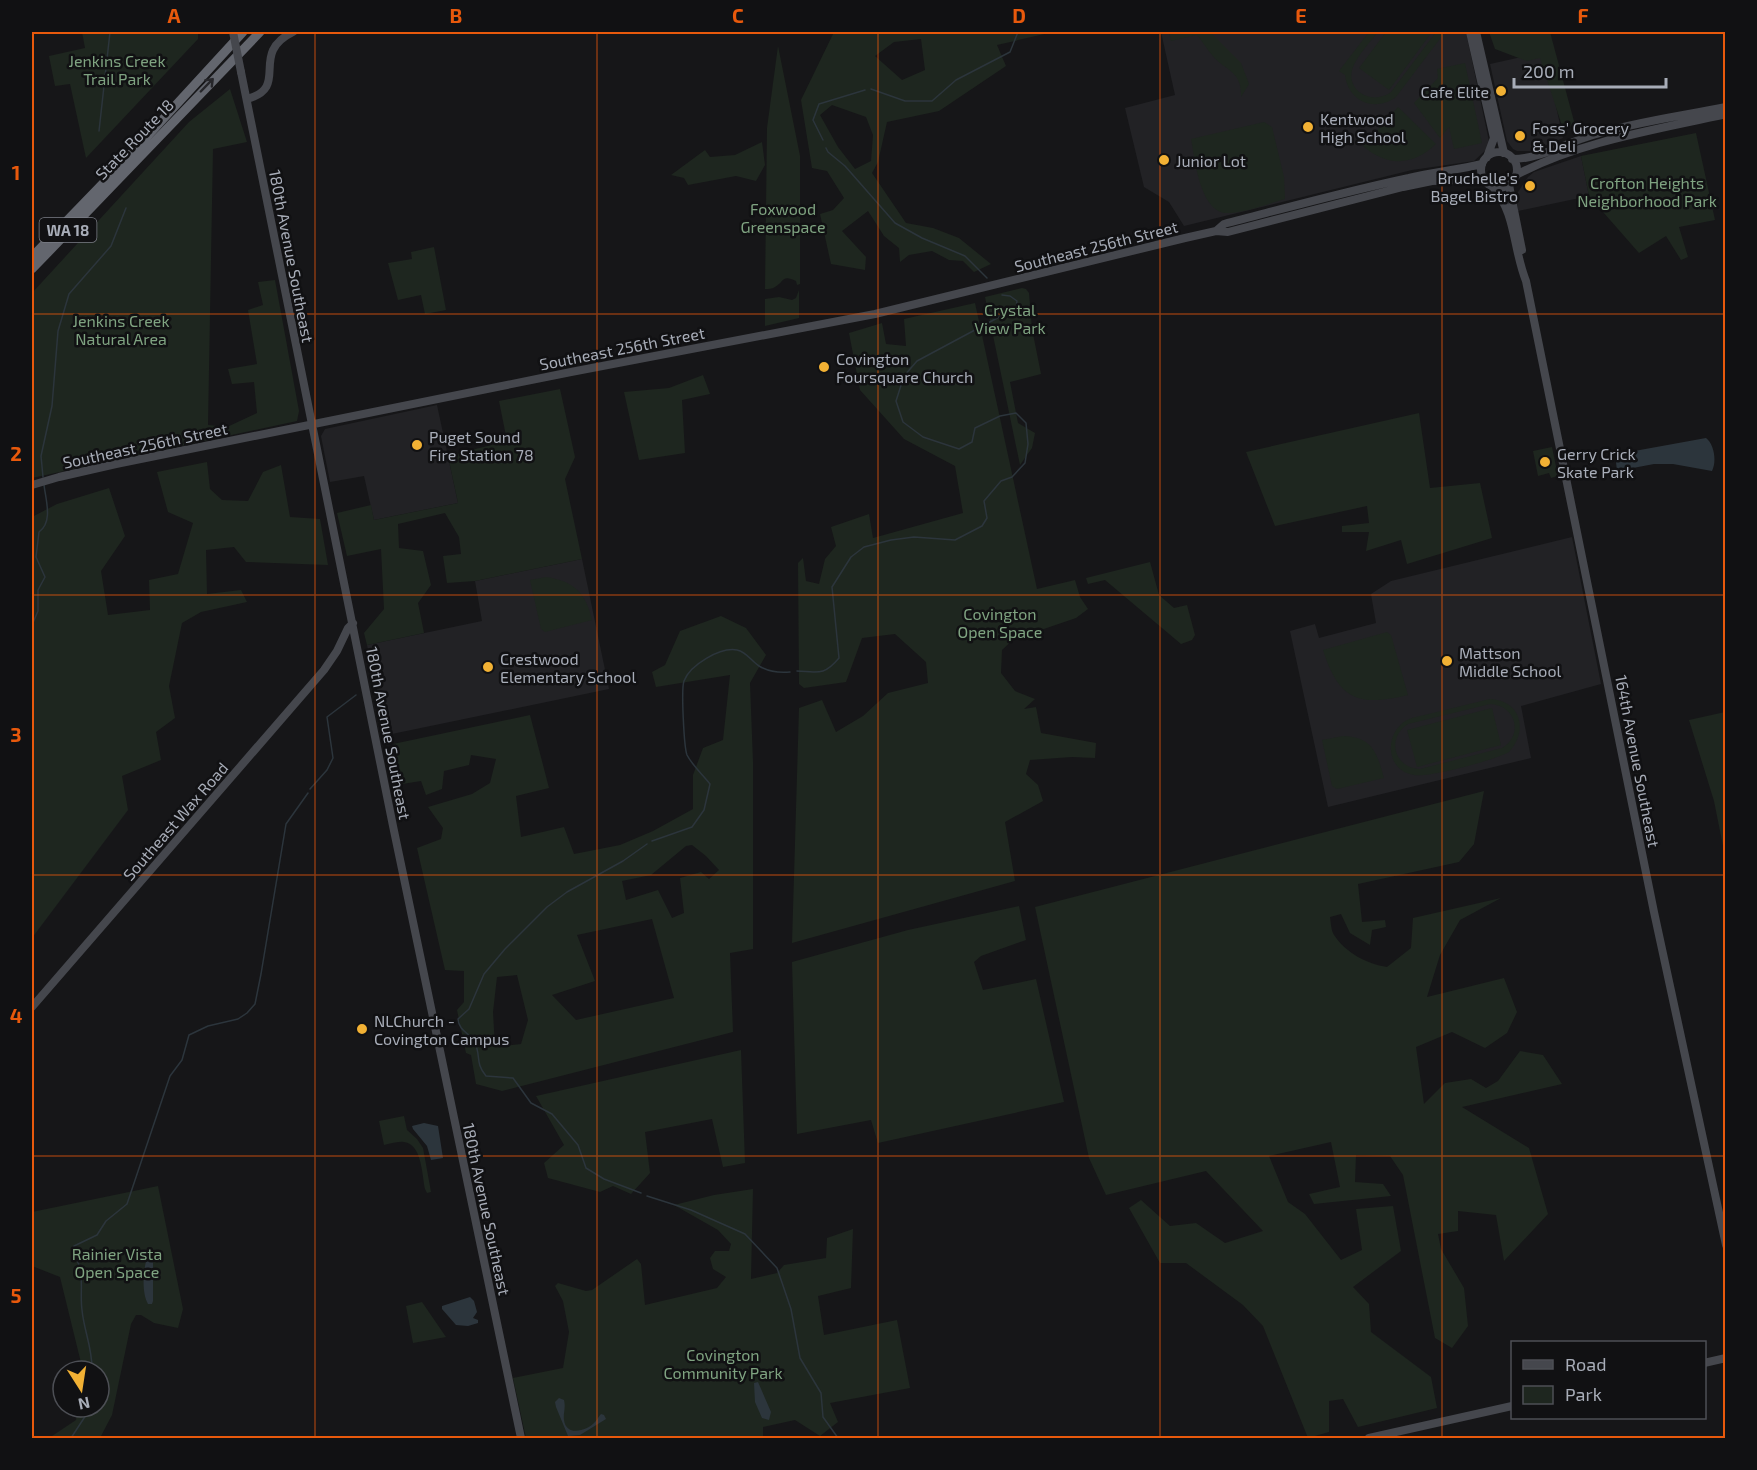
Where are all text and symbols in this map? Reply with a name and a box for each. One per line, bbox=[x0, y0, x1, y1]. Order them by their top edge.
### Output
text: A bbox=[167, 3, 181, 27]
text: B bbox=[450, 3, 462, 27]
text: C bbox=[732, 3, 744, 27]
text: D bbox=[1012, 3, 1026, 27]
text: E bbox=[1295, 3, 1307, 27]
text: F bbox=[1577, 3, 1589, 27]
park label: Jenkins Creek Trail Park bbox=[68, 51, 166, 88]
scale bar bbox=[1514, 51, 1666, 89]
text: 200 m bbox=[1523, 60, 1575, 82]
one-way arrow bbox=[200, 78, 215, 93]
place label: Cafe Elite bbox=[1421, 82, 1489, 101]
marker: Cafe Elite bbox=[1494, 84, 1508, 98]
street label: State Route 18 bbox=[91, 95, 177, 183]
place label: Kentwood High School bbox=[1320, 109, 1406, 146]
place label: Foss' Grocery & Deli bbox=[1532, 118, 1629, 155]
marker: Kentwood High School bbox=[1301, 120, 1315, 134]
marker: Foss' Grocery & Deli bbox=[1513, 129, 1527, 143]
place label: Junior Lot bbox=[1176, 151, 1246, 170]
marker: Junior Lot bbox=[1157, 153, 1171, 167]
text: 1 bbox=[12, 160, 20, 184]
street label: 180th Avenue Southeast bbox=[266, 168, 318, 344]
place label: Bruchelle's Bagel Bistro bbox=[1431, 168, 1518, 205]
park label: Crofton Heights Neighborhood Park bbox=[1577, 173, 1717, 210]
marker: Bruchelle's Bagel Bistro bbox=[1523, 179, 1537, 193]
park label: Foxwood Greenspace bbox=[740, 199, 826, 236]
street label: Southeast 256th Street bbox=[1012, 216, 1180, 276]
road number: WA 18 bbox=[40, 218, 97, 242]
park label: Crystal View Park bbox=[974, 300, 1046, 337]
park label: Jenkins Creek Natural Area bbox=[72, 311, 170, 348]
street label: Southeast 256th Street bbox=[538, 323, 706, 373]
place label: Covington Foursquare Church bbox=[836, 349, 973, 386]
marker: Covington Foursquare Church bbox=[817, 360, 831, 374]
street label: Southeast 256th Street bbox=[61, 418, 229, 472]
place label: Puget Sound Fire Station 78 bbox=[429, 427, 534, 464]
marker: Puget Sound Fire Station 78 bbox=[410, 438, 424, 452]
text: 2 bbox=[10, 441, 22, 465]
place label: Gerry Crick Skate Park bbox=[1557, 444, 1636, 481]
marker: Gerry Crick Skate Park bbox=[1538, 455, 1552, 469]
park label: Covington Open Space bbox=[958, 604, 1042, 641]
place label: Mattson Middle School bbox=[1459, 643, 1562, 680]
street label: 180th Avenue Southeast bbox=[363, 645, 415, 821]
place label: Crestwood Elementary School bbox=[500, 649, 636, 686]
marker: Mattson Middle School bbox=[1440, 654, 1454, 668]
marker: Crestwood Elementary School bbox=[481, 660, 495, 674]
street label: 164th Avenue Southeast bbox=[1612, 673, 1664, 849]
text: 3 bbox=[10, 722, 22, 746]
street label: Southeast Wax Road bbox=[119, 758, 231, 884]
text: 4 bbox=[10, 1003, 23, 1027]
place label: NLChurch - Covington Campus bbox=[374, 1011, 509, 1048]
marker: NLChurch - Covington Campus bbox=[355, 1022, 369, 1036]
street label: 180th Avenue Southeast bbox=[459, 1121, 515, 1297]
park label: Rainier Vista Open Space bbox=[72, 1244, 162, 1281]
text: 5 bbox=[10, 1283, 22, 1307]
legend bbox=[1511, 1341, 1706, 1419]
park label: Covington Community Park bbox=[663, 1345, 783, 1382]
text: Road bbox=[1565, 1353, 1606, 1375]
north arrow bbox=[51, 1359, 111, 1419]
text: Park bbox=[1565, 1383, 1602, 1405]
text: N bbox=[77, 1394, 92, 1415]

